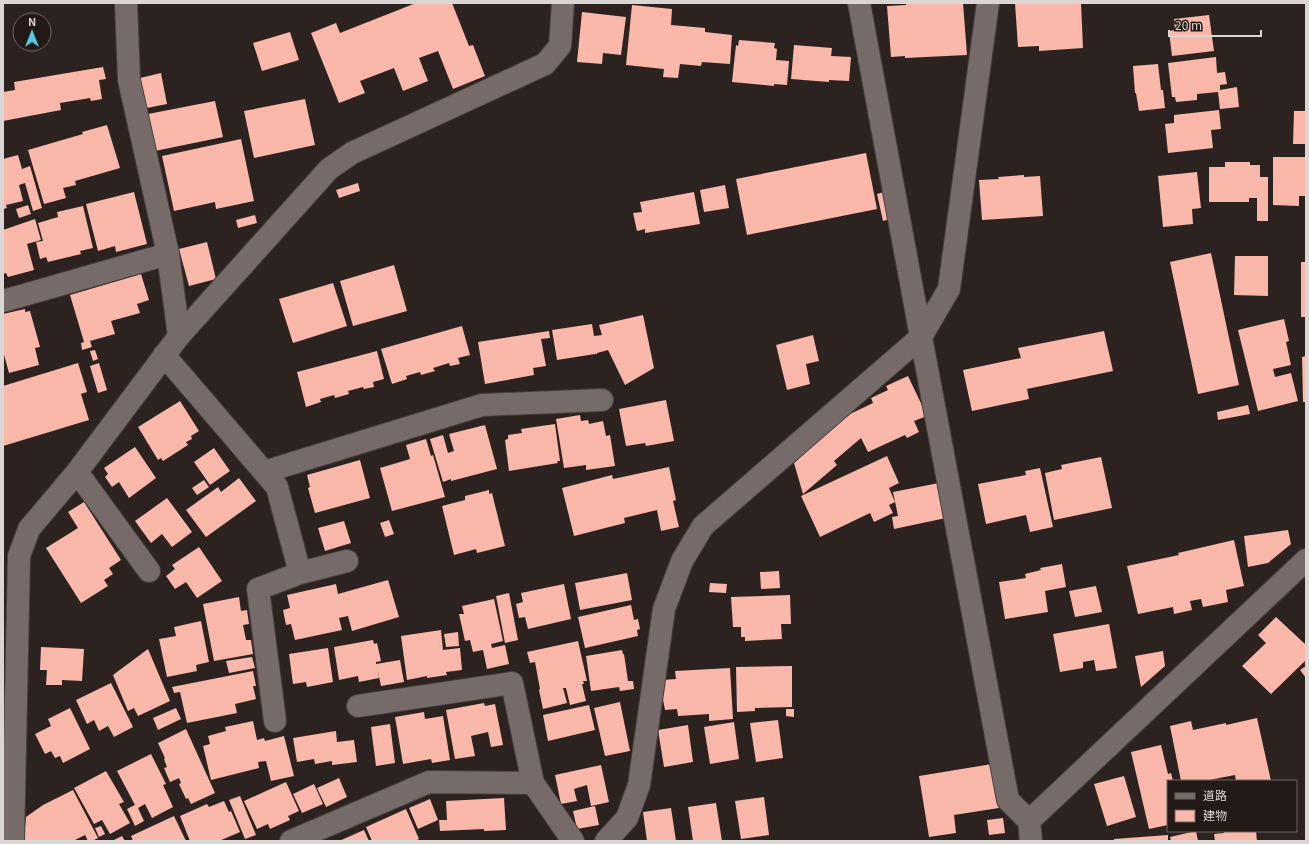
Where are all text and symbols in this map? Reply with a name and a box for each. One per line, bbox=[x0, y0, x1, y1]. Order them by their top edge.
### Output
north arrow bbox=[12, 12, 52, 52]
scale bar bbox=[1169, 12, 1261, 38]
text: N bbox=[28, 13, 36, 29]
text: 20 m bbox=[1175, 16, 1202, 33]
legend bbox=[1167, 780, 1297, 832]
text: 道路 bbox=[1203, 786, 1227, 803]
text: 建物 bbox=[1203, 806, 1227, 823]

